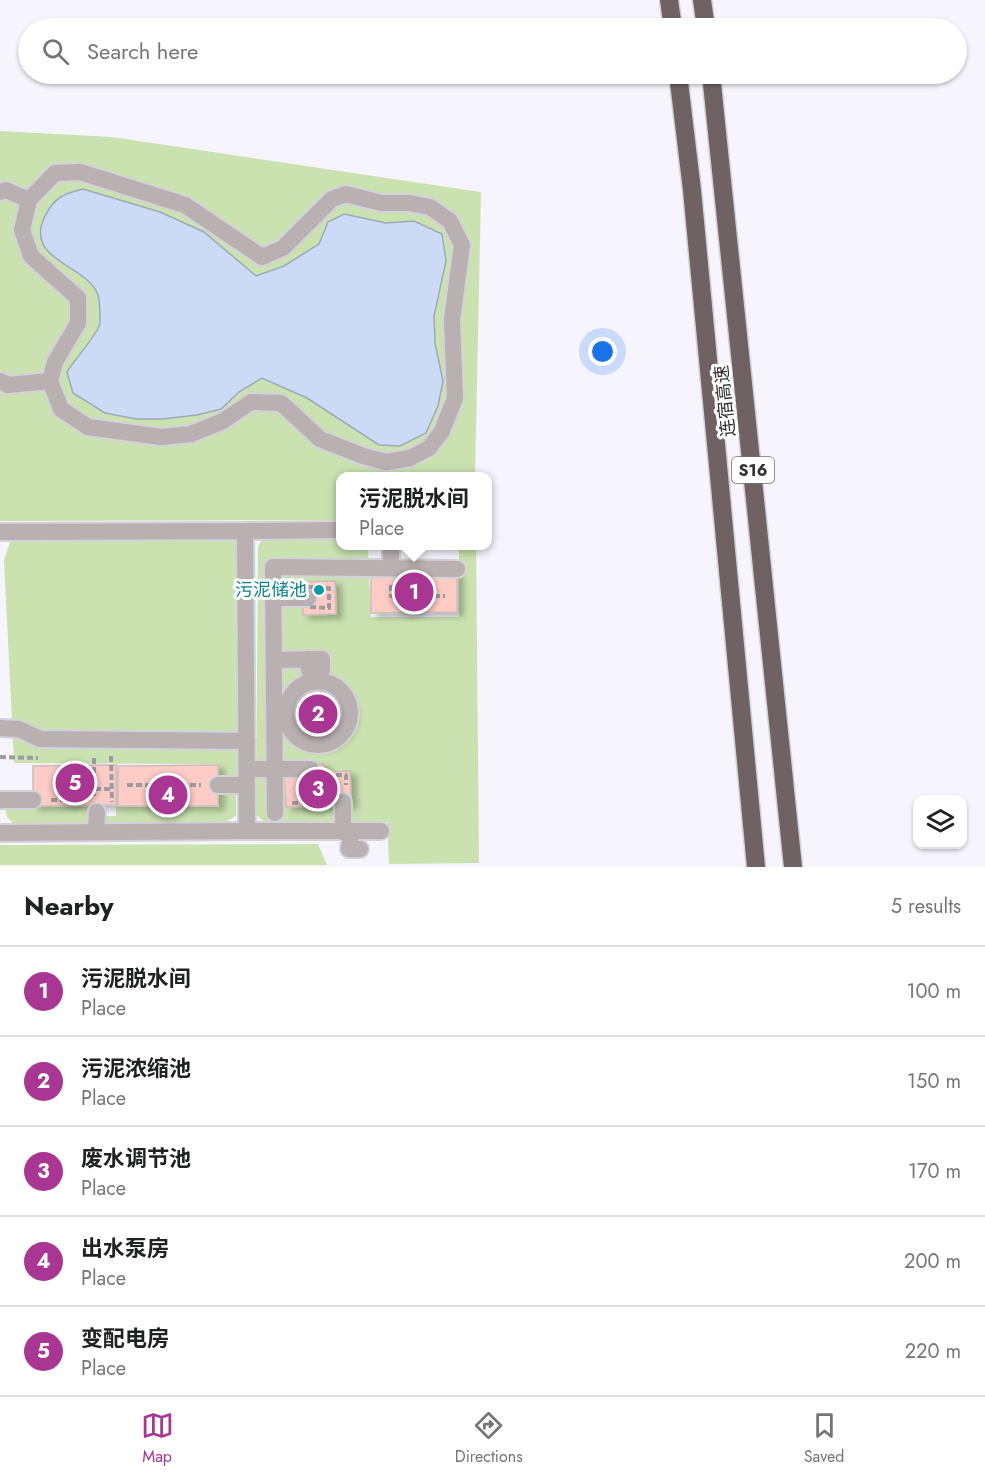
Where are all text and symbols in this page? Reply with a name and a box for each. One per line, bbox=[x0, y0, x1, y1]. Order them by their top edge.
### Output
search box bbox=[18, 18, 967, 84]
icon: search bbox=[39, 35, 72, 68]
text: Search here bbox=[87, 35, 198, 67]
your location bbox=[588, 337, 617, 366]
street label: 连宿高速 bbox=[708, 364, 742, 438]
road number: S16 bbox=[732, 457, 774, 483]
popup bbox=[336, 472, 492, 550]
text: 污泥脱水间 bbox=[359, 482, 469, 514]
text: Place bbox=[359, 514, 404, 543]
pin: 1 bbox=[394, 570, 434, 614]
place label: 污泥储池 bbox=[235, 577, 307, 603]
marker: 污泥储池 bbox=[312, 583, 326, 597]
pin: 2 bbox=[298, 692, 338, 736]
pin: 5 bbox=[56, 760, 94, 806]
pin: 3 bbox=[298, 766, 338, 812]
pin: 4 bbox=[148, 772, 188, 818]
map controls bbox=[913, 795, 967, 849]
button: layers bbox=[913, 795, 967, 849]
text: Nearby bbox=[24, 887, 113, 925]
text: 5 results bbox=[891, 892, 961, 921]
text: 污泥脱水间 bbox=[81, 962, 191, 994]
text: 1 bbox=[38, 977, 49, 1006]
text: 100 m bbox=[906, 977, 961, 1006]
text: Place bbox=[81, 994, 126, 1023]
text: 污泥浓缩池 bbox=[81, 1052, 191, 1084]
text: 2 bbox=[37, 1067, 50, 1096]
text: 150 m bbox=[907, 1067, 961, 1096]
text: Place bbox=[81, 1084, 126, 1113]
text: 废水调节池 bbox=[81, 1142, 191, 1174]
text: 3 bbox=[37, 1157, 50, 1186]
text: 170 m bbox=[908, 1157, 961, 1186]
text: Place bbox=[81, 1174, 126, 1203]
text: 出水泵房 bbox=[81, 1232, 169, 1264]
text: 4 bbox=[37, 1247, 50, 1276]
text: 200 m bbox=[904, 1247, 961, 1276]
text: Place bbox=[81, 1264, 126, 1293]
text: 变配电房 bbox=[81, 1322, 169, 1354]
text: 5 bbox=[37, 1337, 50, 1366]
text: 220 m bbox=[905, 1337, 961, 1366]
text: Place bbox=[81, 1354, 126, 1383]
tab: Map bbox=[141, 1409, 174, 1468]
tab: Directions bbox=[455, 1409, 523, 1468]
tab: Saved bbox=[804, 1409, 844, 1468]

